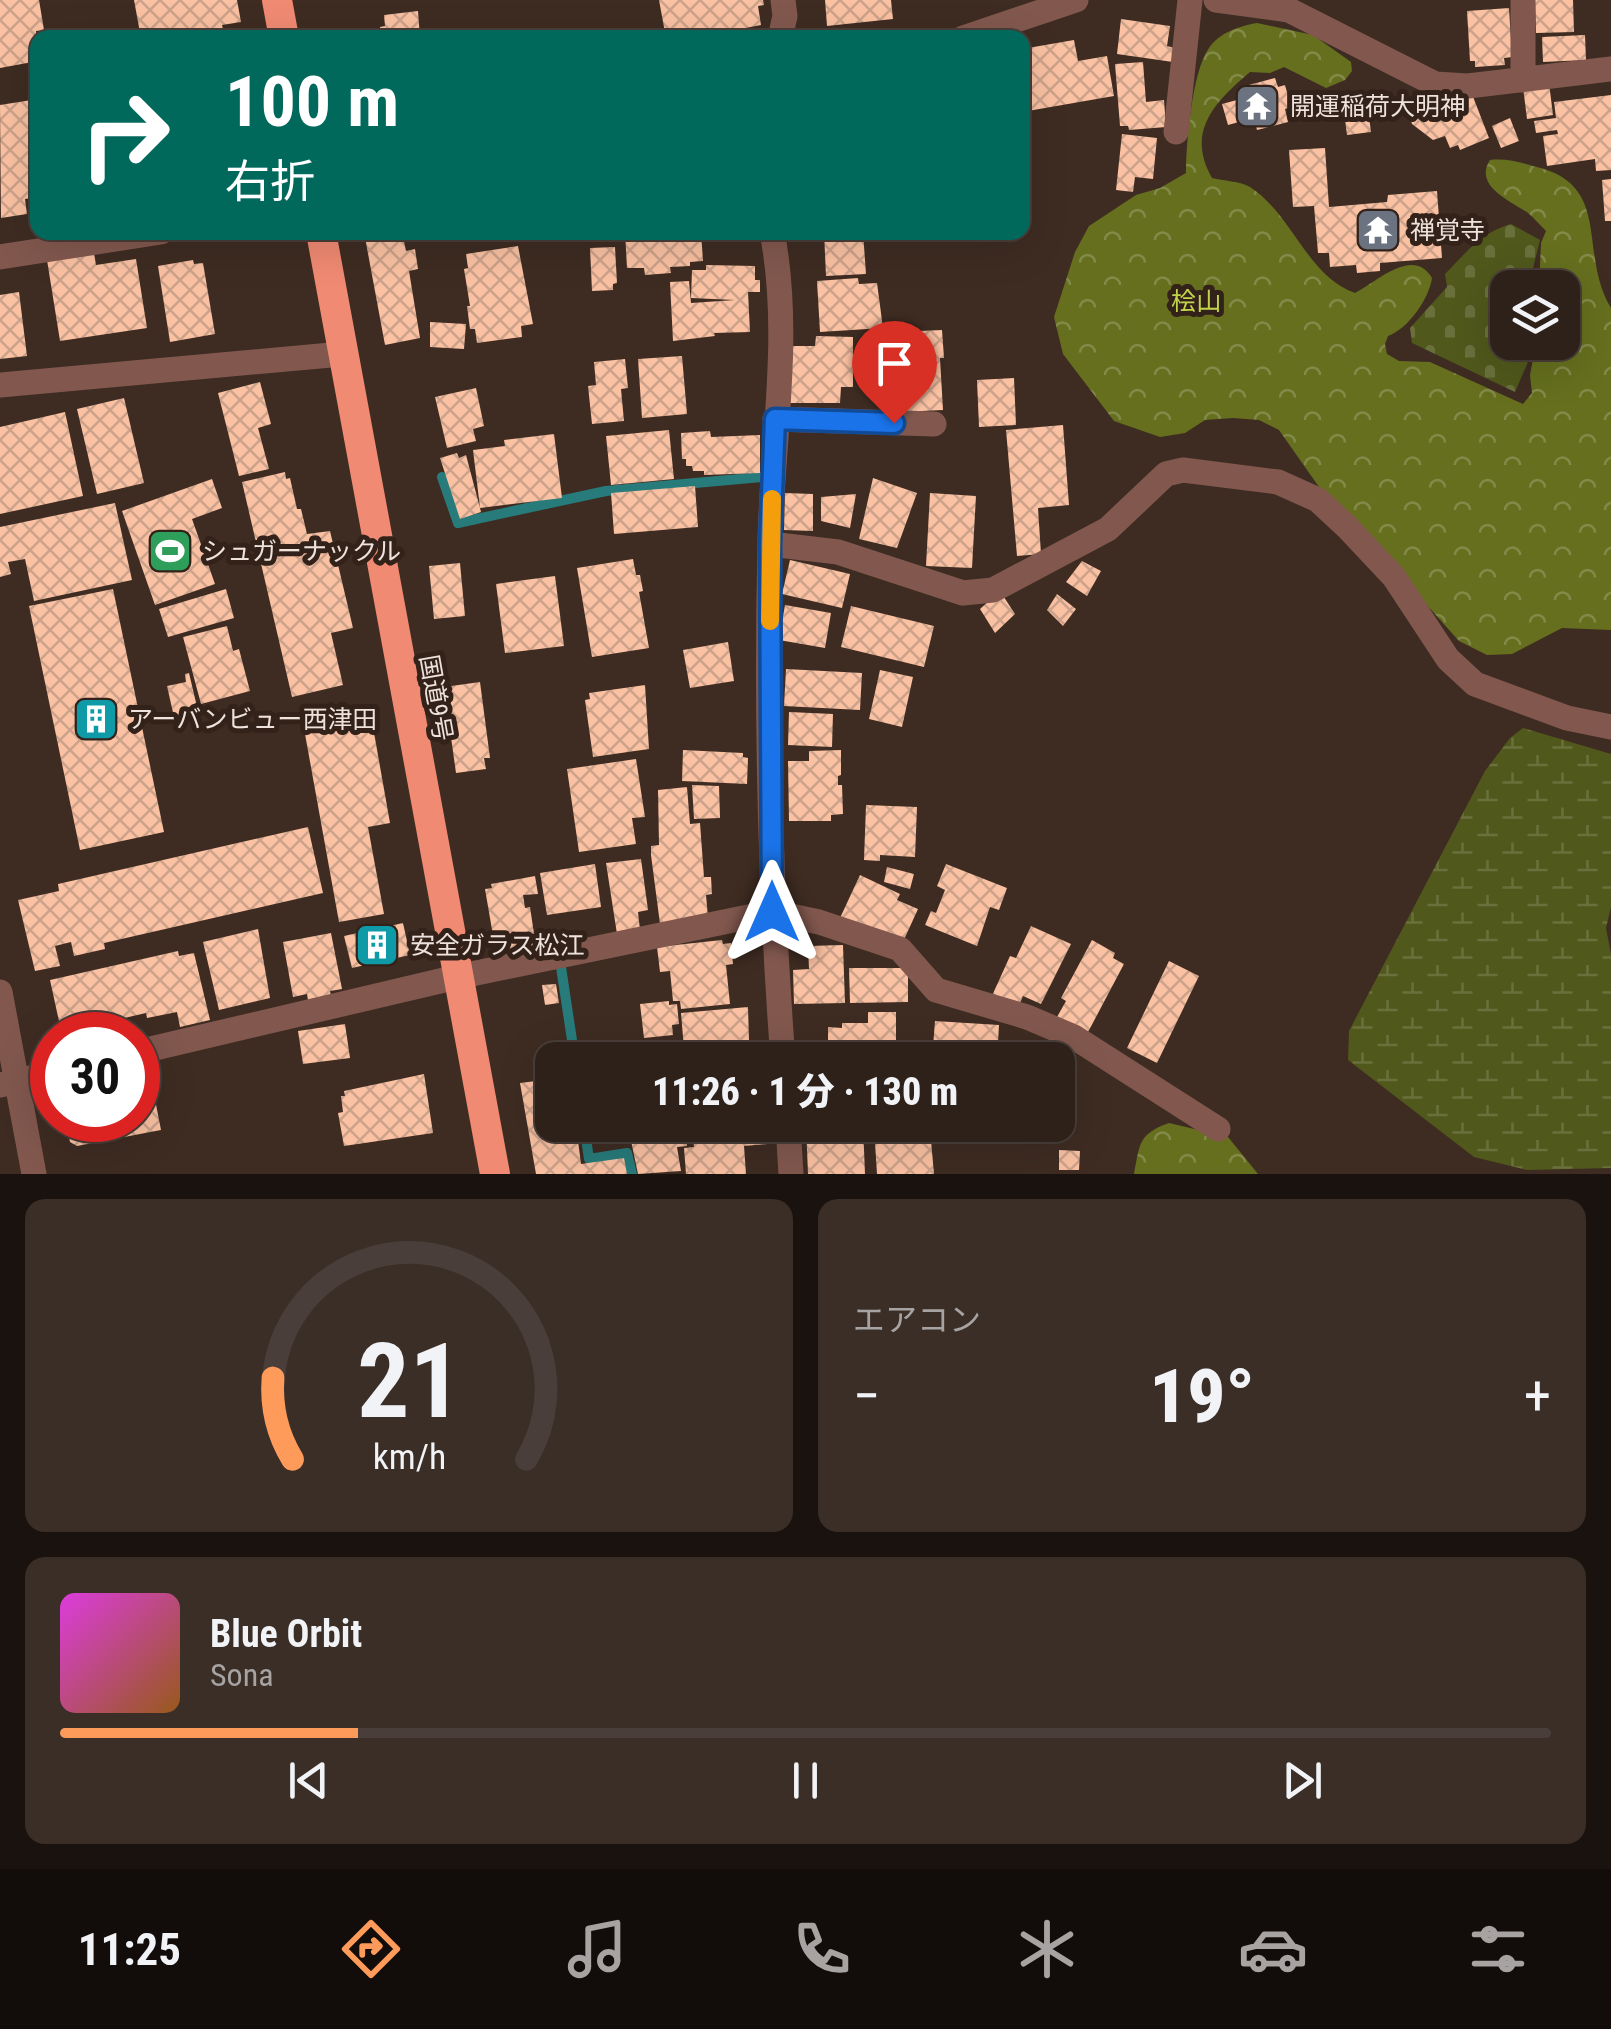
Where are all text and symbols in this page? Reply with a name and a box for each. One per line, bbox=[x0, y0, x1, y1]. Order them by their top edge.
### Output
text: 100 m bbox=[225, 61, 399, 143]
icon: right bbox=[60, 70, 190, 200]
temple icon: 開運稲荷大明神 bbox=[1234, 83, 1280, 129]
place label: 開運稲荷大明神 bbox=[1290, 92, 1465, 121]
text: 右折 bbox=[225, 155, 315, 208]
temple icon: 禅覚寺 bbox=[1355, 207, 1401, 253]
place label: 禅覚寺 bbox=[1410, 216, 1485, 245]
map controls bbox=[1490, 270, 1580, 360]
button: layers bbox=[1490, 270, 1580, 360]
park label: 桧山 bbox=[1171, 287, 1221, 316]
pin bbox=[852, 321, 937, 424]
icon: arrive bbox=[867, 336, 922, 391]
sports icon: シュガーナックル bbox=[147, 528, 193, 574]
place label: シュガーナックル bbox=[202, 537, 401, 566]
street label: 国道9号 bbox=[414, 652, 458, 744]
building icon: アーバンビュー西津田 bbox=[73, 696, 119, 742]
place label: アーバンビュー西津田 bbox=[128, 705, 378, 734]
position arrow bbox=[720, 860, 824, 964]
building icon: 安全ガラス松江 bbox=[354, 922, 400, 968]
place label: 安全ガラス松江 bbox=[410, 931, 585, 960]
speed limit sign: 30 bbox=[30, 1012, 160, 1142]
text: 11:26 · 1 分 · 130 m bbox=[652, 1070, 958, 1114]
text: エアコン bbox=[853, 1301, 981, 1339]
text: 21 bbox=[356, 1321, 462, 1442]
text: 19° bbox=[1149, 1352, 1255, 1440]
text: − bbox=[853, 1364, 881, 1428]
text: + bbox=[1524, 1364, 1551, 1428]
text: km/h bbox=[372, 1436, 446, 1478]
text: Blue Orbit bbox=[210, 1612, 362, 1656]
text: Sona bbox=[210, 1656, 273, 1694]
icon: previous bbox=[281, 1753, 336, 1808]
icon: pause bbox=[778, 1753, 833, 1808]
icon: next bbox=[1275, 1753, 1330, 1808]
icon: directions bbox=[336, 1914, 406, 1984]
icon: music bbox=[562, 1914, 632, 1984]
icon: phone bbox=[787, 1914, 857, 1984]
icon: climate bbox=[1012, 1914, 1082, 1984]
icon: car bbox=[1238, 1914, 1308, 1984]
icon: filters bbox=[1463, 1914, 1533, 1984]
text: 11:25 bbox=[78, 1923, 181, 1976]

